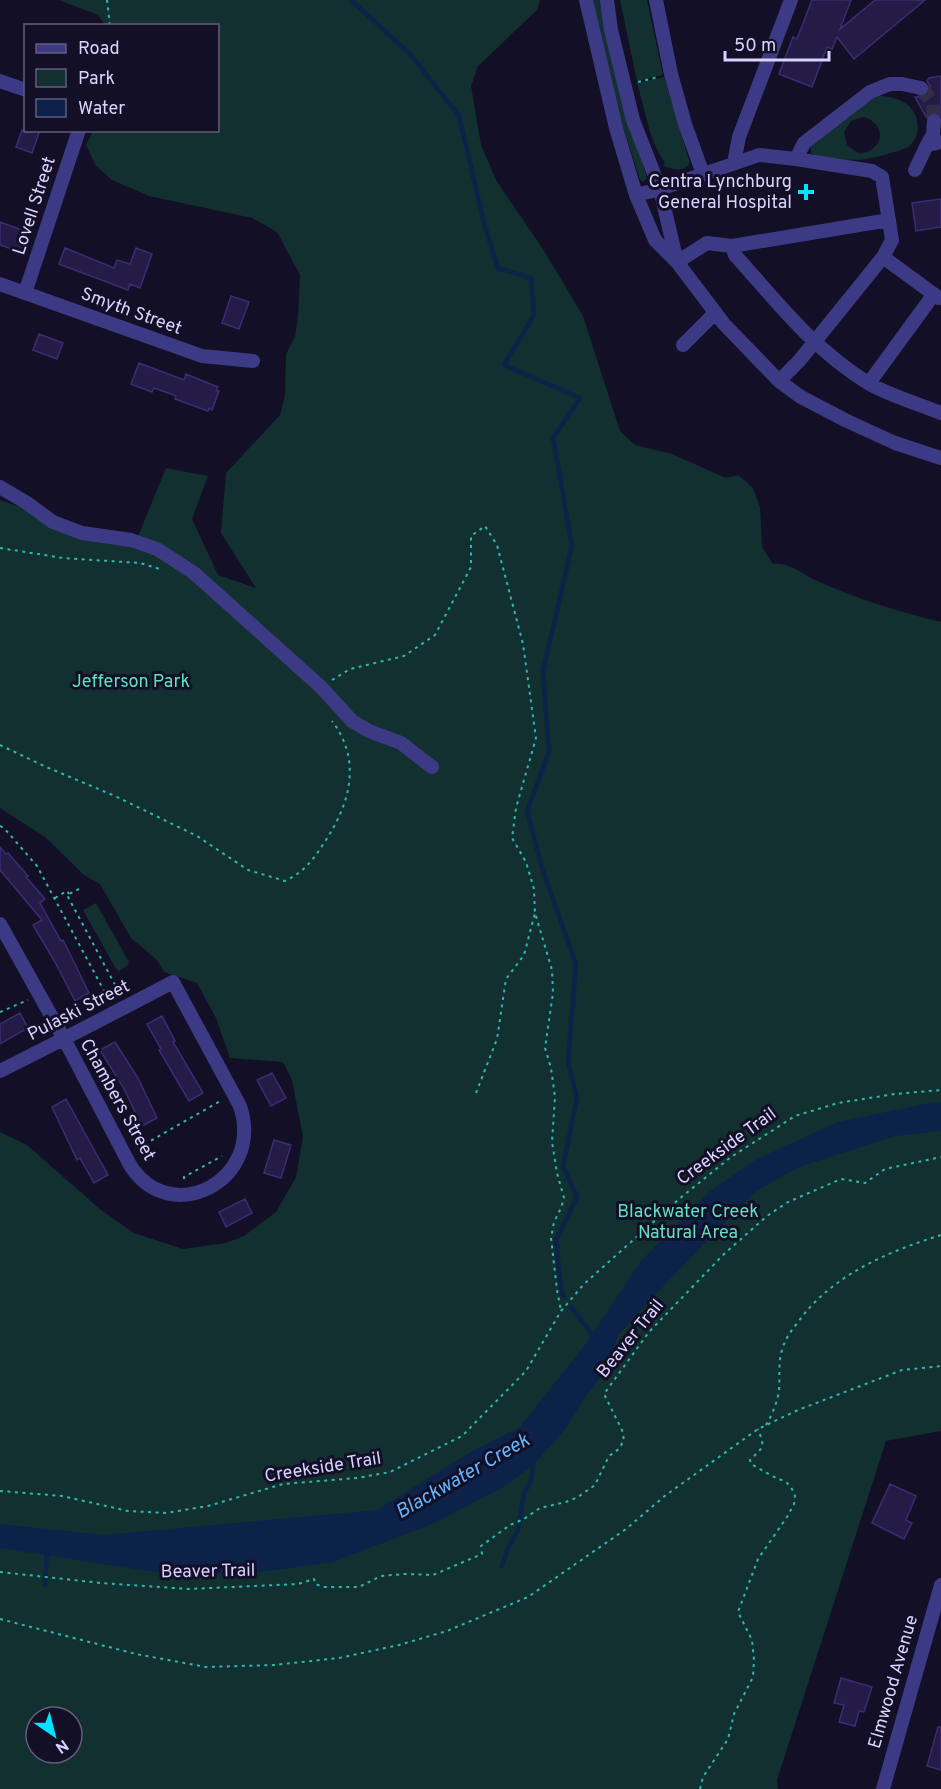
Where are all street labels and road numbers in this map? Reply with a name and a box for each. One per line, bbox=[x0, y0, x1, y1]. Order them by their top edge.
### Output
street label: Lovell Street bbox=[8, 154, 62, 258]
street label: Smyth Street bbox=[77, 283, 185, 341]
street label: Pulaski Street bbox=[24, 975, 134, 1047]
street label: Chambers Street bbox=[74, 1035, 160, 1165]
street label: Creekside Trail bbox=[673, 1103, 781, 1191]
street label: Beaver Trail bbox=[592, 1295, 670, 1383]
street label: Creekside Trail bbox=[263, 1447, 383, 1489]
street label: Beaver Trail bbox=[160, 1560, 256, 1584]
street label: Elmwood Avenue bbox=[864, 1613, 924, 1751]

